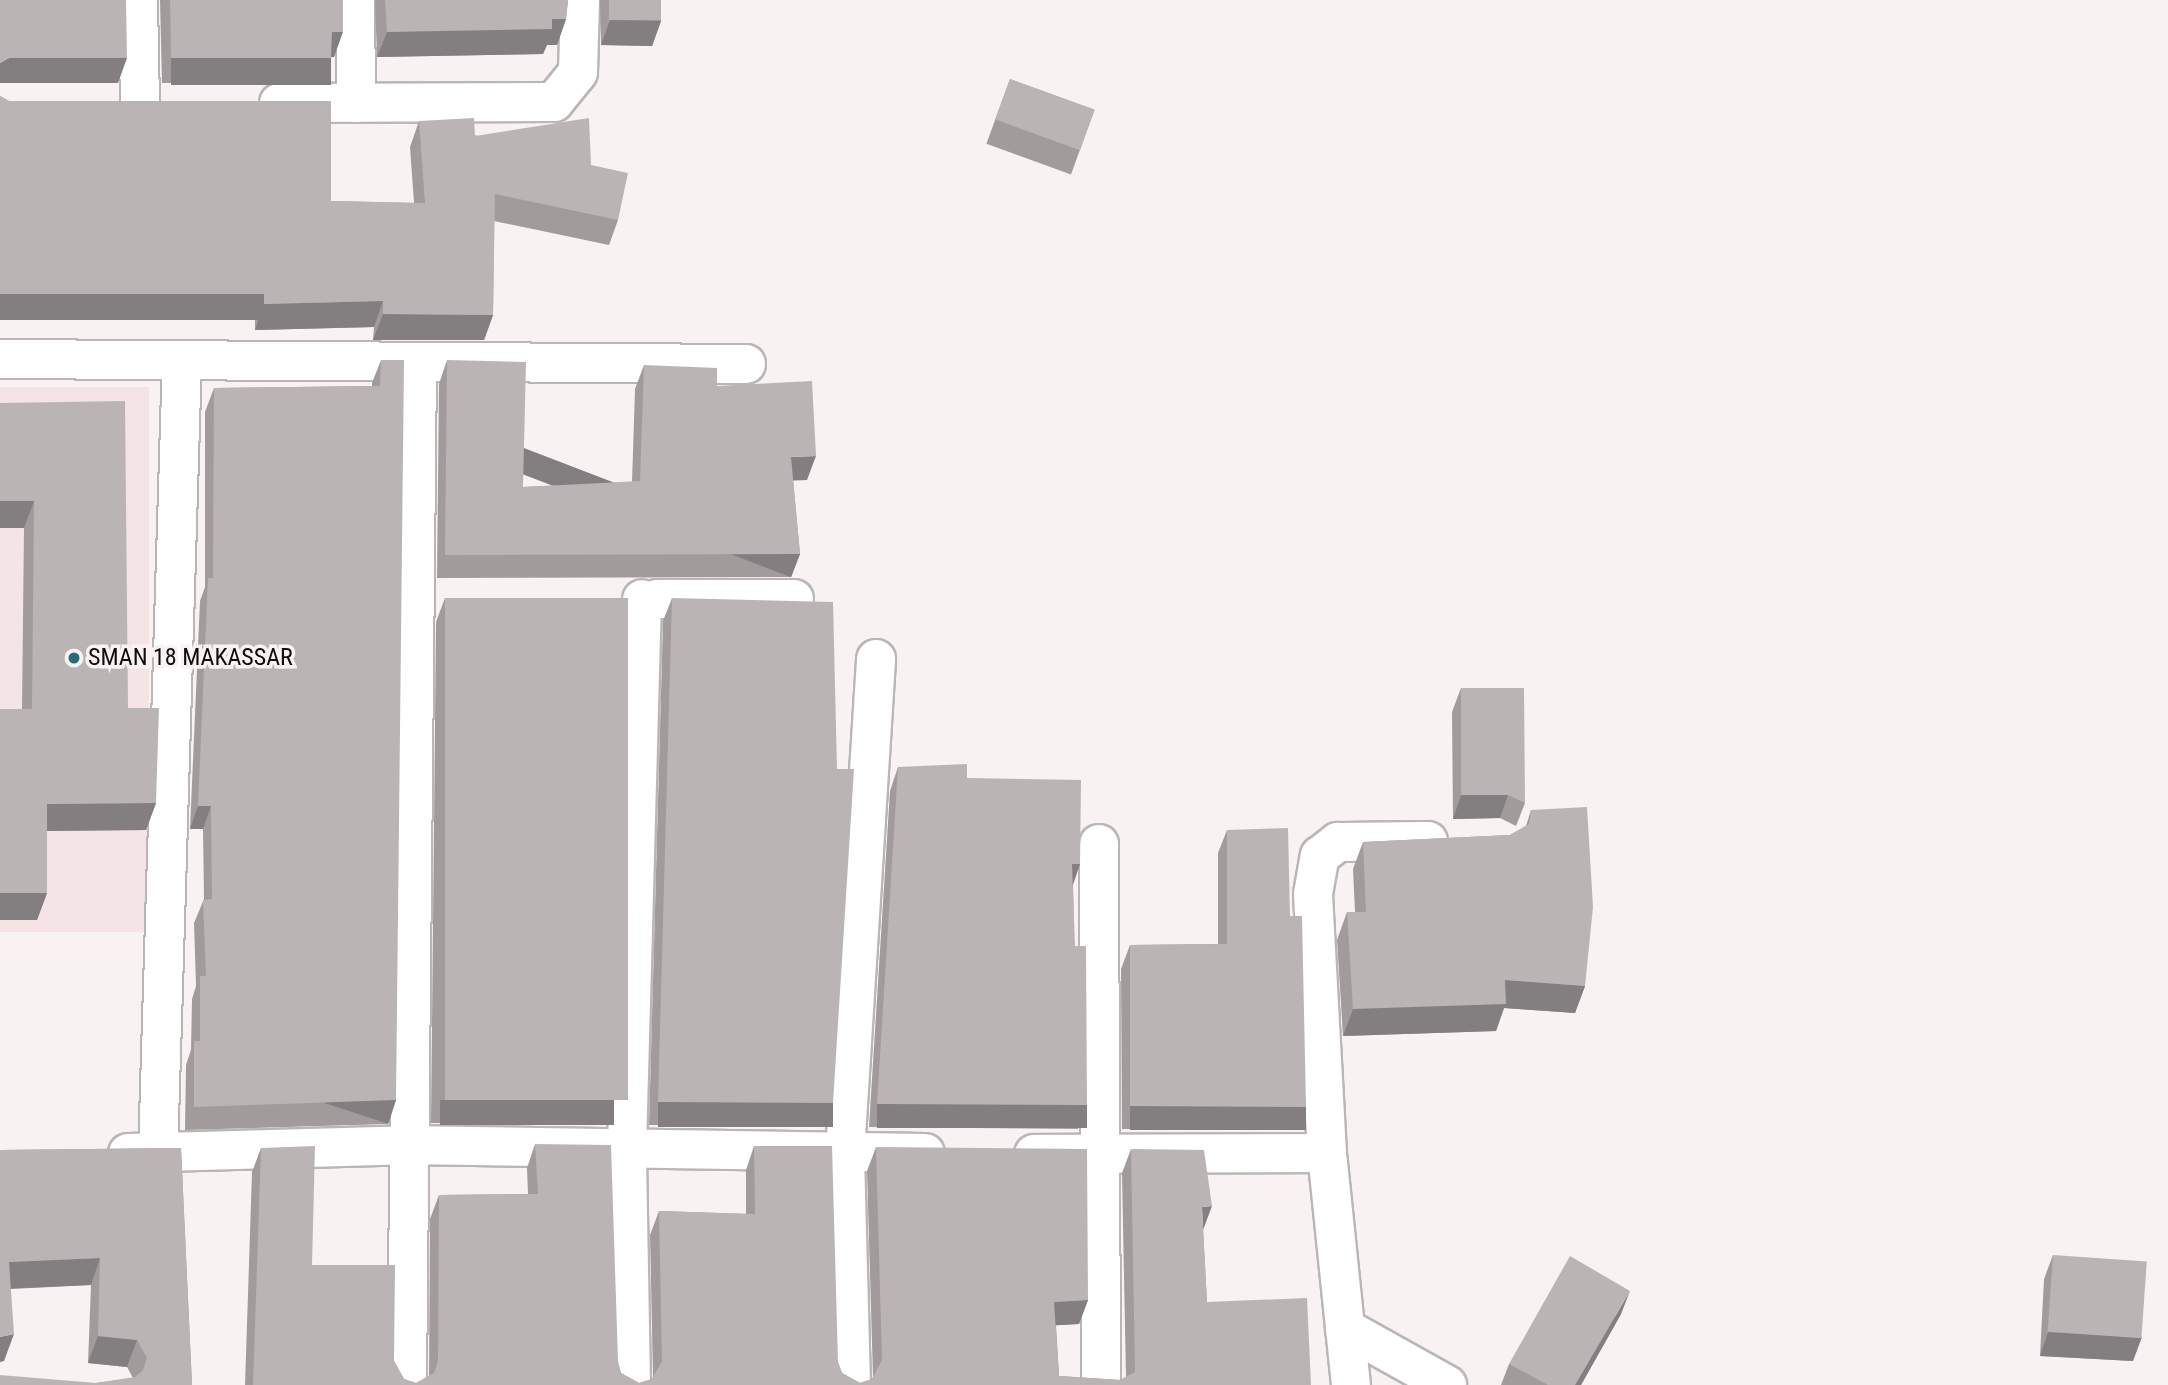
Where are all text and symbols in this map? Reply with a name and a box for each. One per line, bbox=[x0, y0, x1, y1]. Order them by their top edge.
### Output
place label: SMAN 18 MAKASSAR bbox=[88, 644, 293, 672]
marker: SMAN 18 MAKASSAR bbox=[66, 650, 82, 666]

